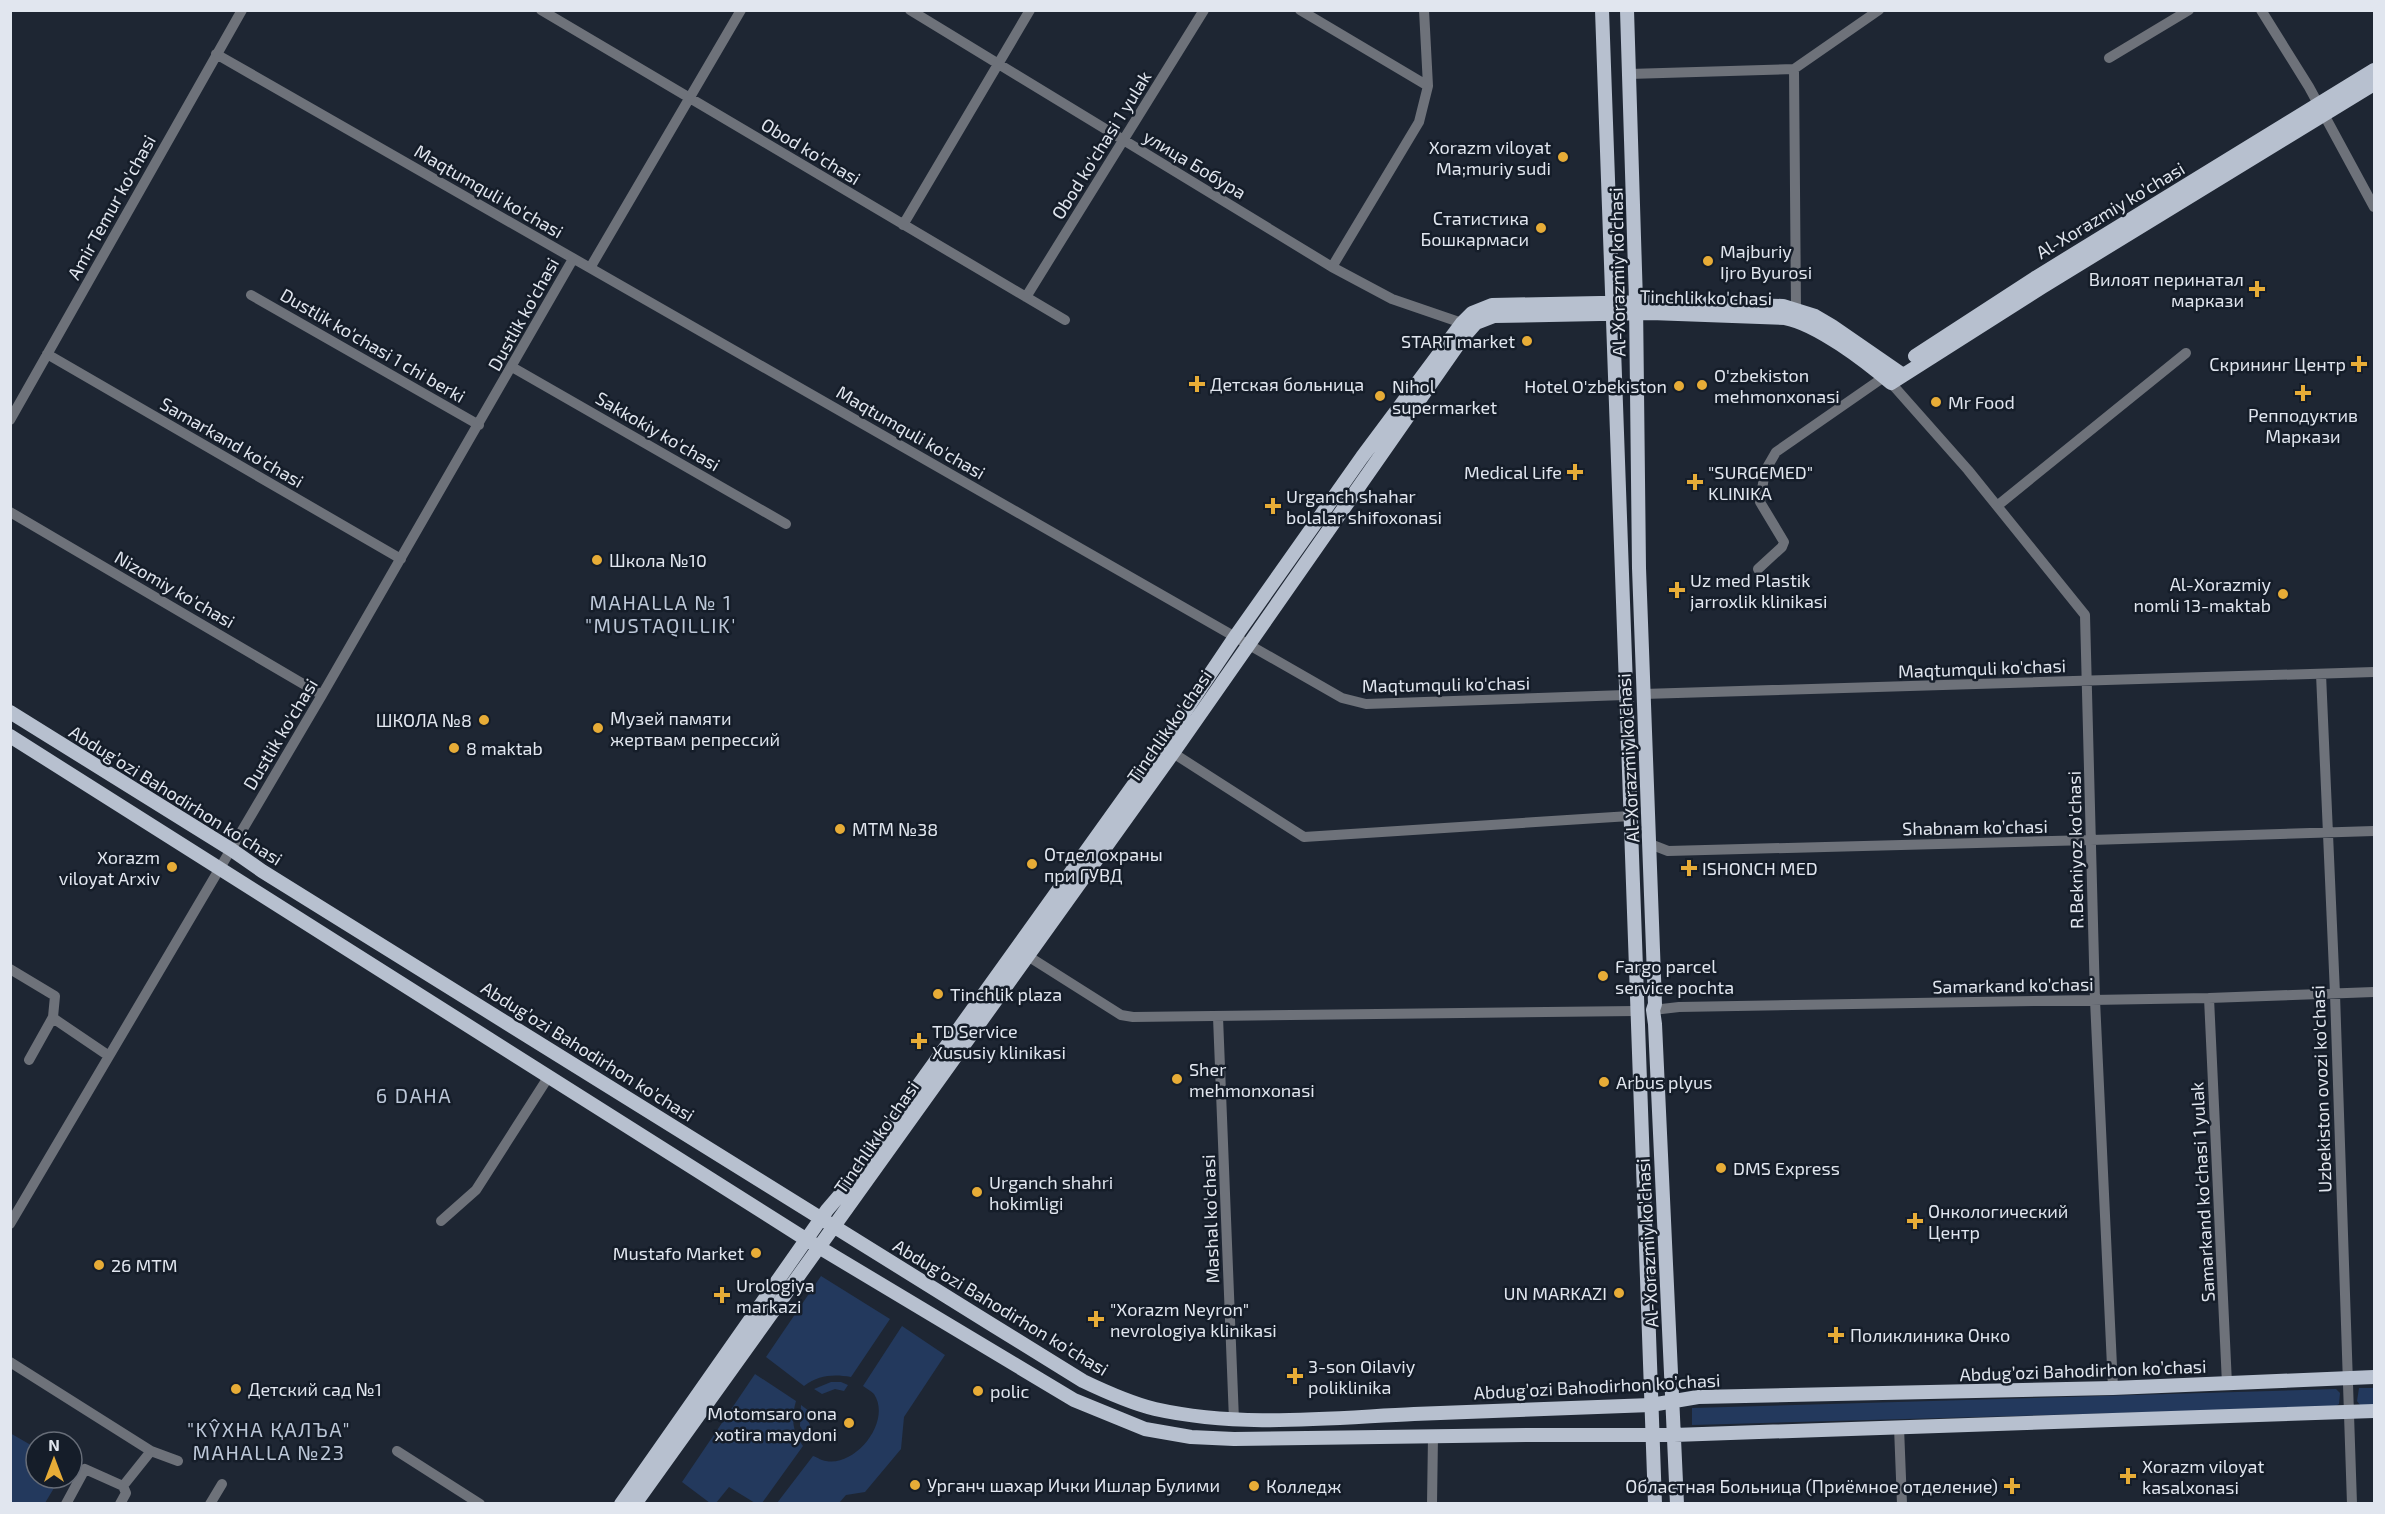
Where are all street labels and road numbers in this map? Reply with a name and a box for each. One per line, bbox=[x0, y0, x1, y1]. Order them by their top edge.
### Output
street label: Obod ko'chasi 1 yulak bbox=[1046, 67, 1156, 223]
street label: Obod ko'chasi bbox=[757, 113, 865, 189]
street label: улица Бобура bbox=[1140, 125, 1250, 203]
street label: Amir Temur ko'chasi bbox=[62, 131, 160, 283]
street label: Maqtumquli ko'chasi bbox=[411, 139, 567, 243]
street label: Al-Xorazmiy ko’chasi bbox=[2032, 157, 2188, 263]
street label: Al-Xorazmiy ko’chasi bbox=[1605, 187, 1629, 357]
street label: Dustlik ko'chasi bbox=[483, 254, 563, 374]
street label: Dustlik ko'chasi 1 chi berki bbox=[277, 283, 469, 407]
street label: Tinchlik ko'chasi bbox=[1640, 285, 1772, 309]
street label: Maqtumquli ko'chasi bbox=[833, 380, 989, 484]
street label: Sakkokiy ko'chasi bbox=[592, 386, 724, 476]
street label: Samarkand ko'chasi bbox=[156, 392, 308, 492]
street label: Nizomiy ko'chasi bbox=[111, 546, 239, 632]
street label: Maqtumquli ko'chasi bbox=[1898, 654, 2066, 682]
street label: Tinchlik ko'chasi bbox=[1122, 665, 1216, 787]
street label: Maqtumquli ko'chasi bbox=[1362, 672, 1530, 696]
street label: Al-Xorazmiy ko’chasi bbox=[1613, 673, 1643, 843]
street label: Dustlik ko'chasi bbox=[238, 674, 322, 794]
street label: Abdug’ozi Bahodirhon ko’chasi bbox=[65, 720, 287, 870]
street label: R.Bekniyoz ko'chasi bbox=[2063, 771, 2087, 929]
street label: Shabnam ko’chasi bbox=[1902, 815, 2048, 839]
street label: Samarkand ko’chasi bbox=[1932, 973, 2094, 997]
street label: Abdug’ozi Bahodirhon ko’chasi bbox=[477, 976, 699, 1126]
street label: Uzbekiston ovozi ko'chasi bbox=[2306, 985, 2336, 1193]
street label: Tinchlik ko'chasi bbox=[829, 1076, 923, 1198]
street label: Samarkand ko’chasi 1 yulak bbox=[2185, 1081, 2219, 1303]
street label: Mashal ko'chasi bbox=[1197, 1154, 1223, 1284]
street label: Al-Xorazmiy ko’chasi bbox=[1632, 1158, 1662, 1328]
street label: Abdug’ozi Bahodirhon ko’chasi bbox=[890, 1234, 1112, 1380]
street label: Abdug’ozi Bahodirhon ko’chasi bbox=[1959, 1355, 2207, 1385]
street label: Abdug’ozi Bahodirhon ko’chasi bbox=[1473, 1369, 1721, 1403]

